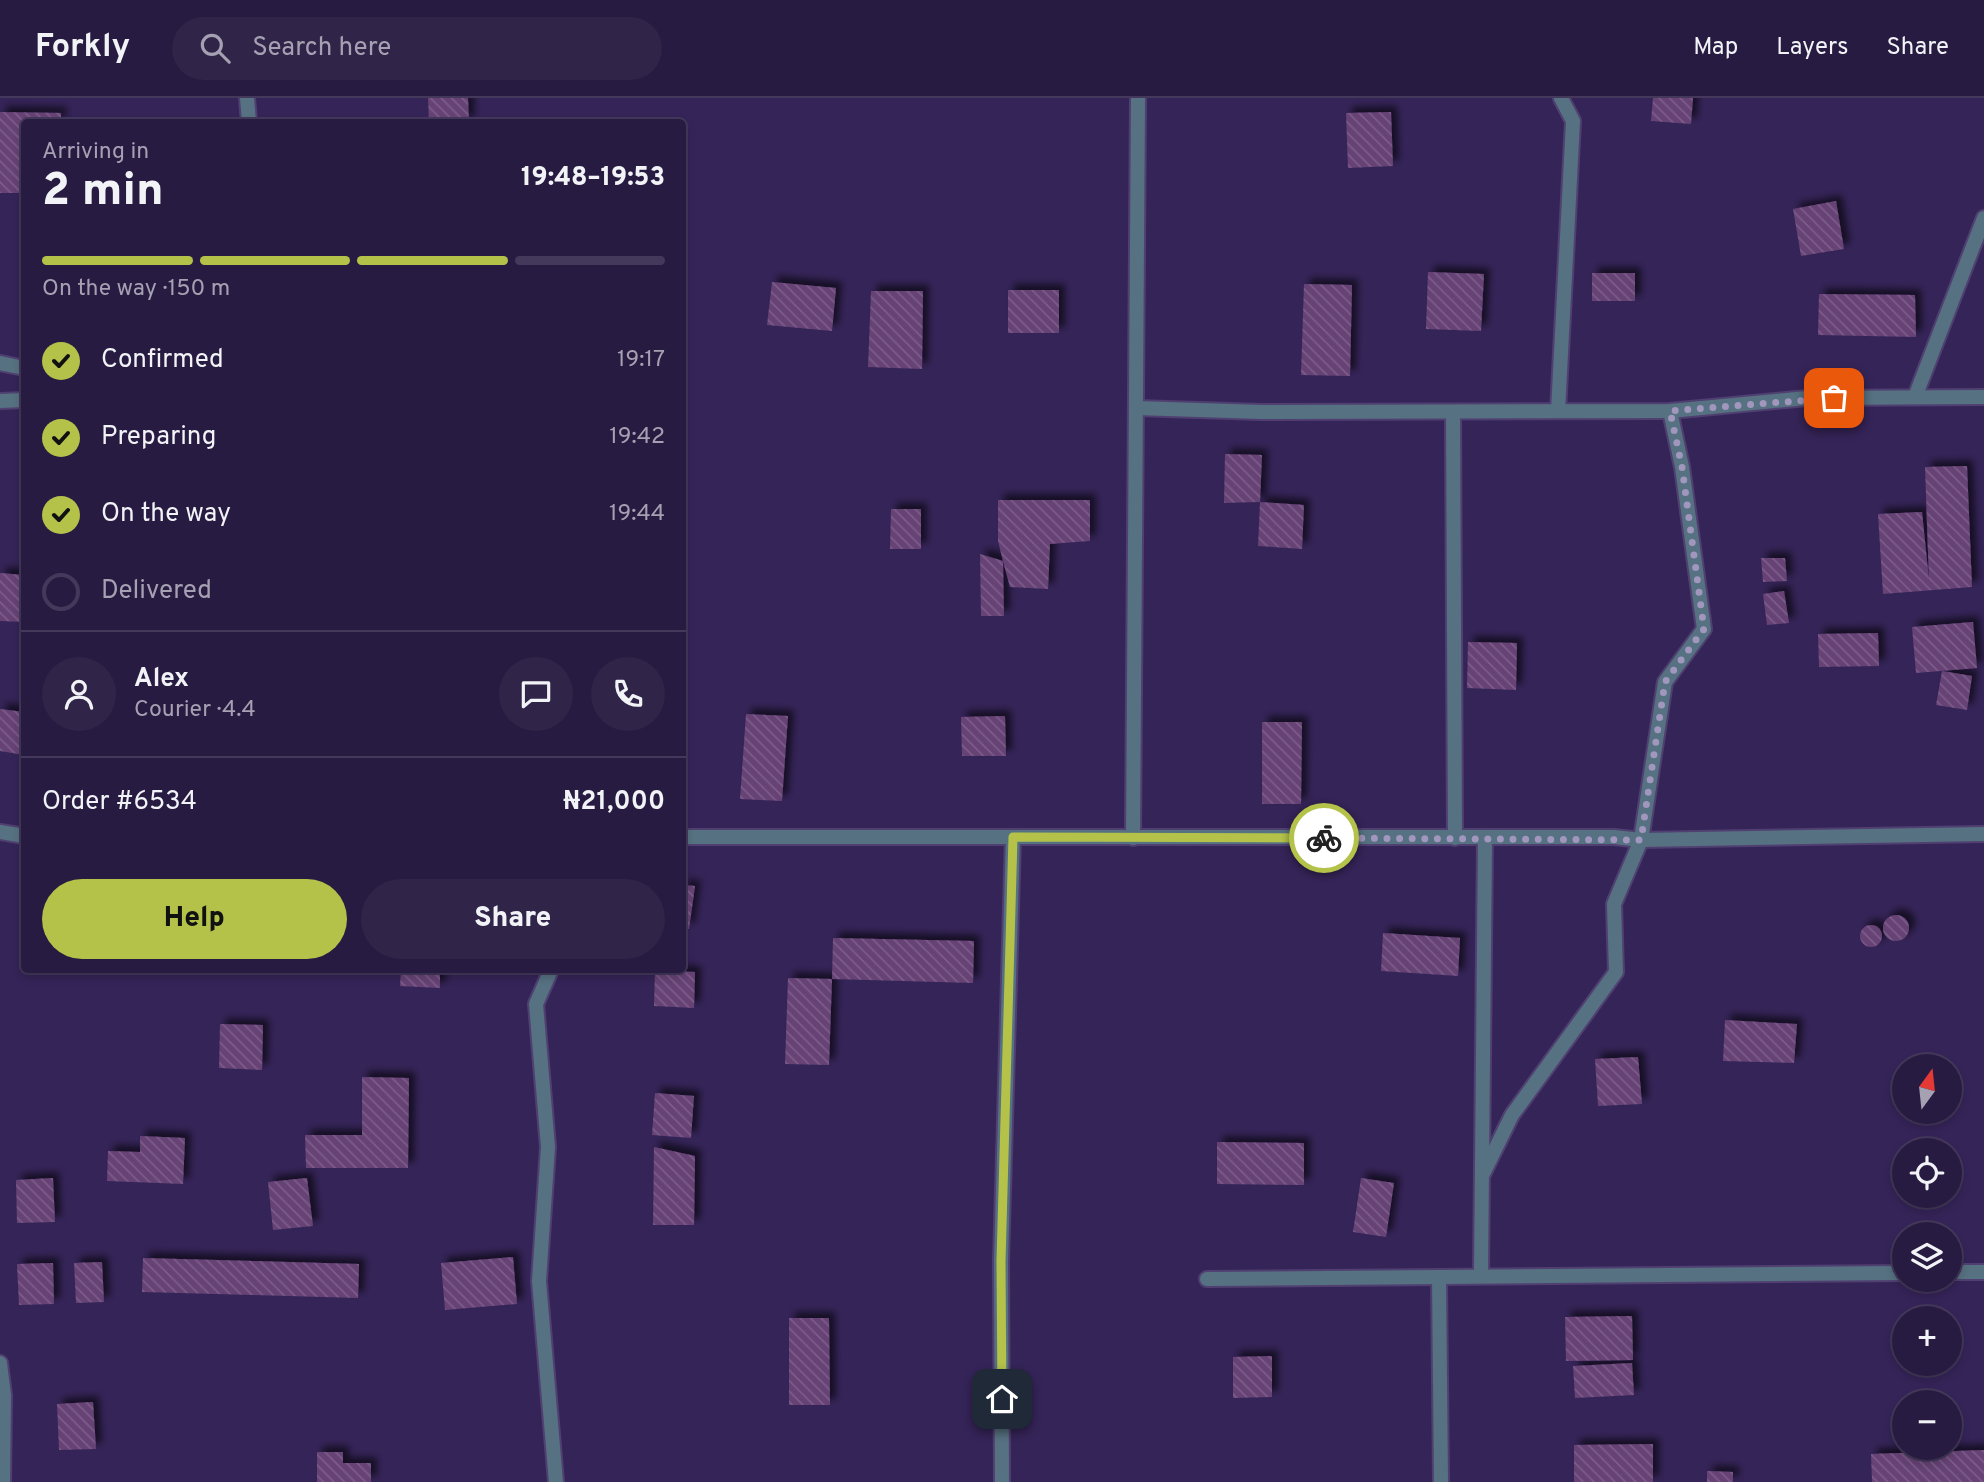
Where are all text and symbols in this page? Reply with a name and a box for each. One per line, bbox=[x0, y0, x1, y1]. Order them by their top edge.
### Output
search box bbox=[172, 17, 662, 80]
text: Forkly bbox=[35, 27, 130, 69]
icon: search bbox=[196, 29, 234, 67]
text: Search here bbox=[252, 32, 391, 65]
text: Map bbox=[1693, 33, 1738, 63]
text: Layers bbox=[1776, 33, 1848, 63]
text: Share bbox=[1886, 33, 1949, 63]
text: Arriving in bbox=[42, 138, 149, 167]
text: 19:48–19:53 bbox=[521, 162, 665, 195]
text: 2 min bbox=[42, 163, 164, 222]
text: On the way · 150 m bbox=[42, 275, 230, 304]
icon: check bbox=[42, 342, 80, 380]
text: Confirmed bbox=[101, 344, 224, 377]
text: 19:17 bbox=[617, 346, 665, 375]
pin bbox=[1804, 368, 1864, 428]
icon: bag bbox=[1815, 379, 1853, 417]
icon: check bbox=[42, 419, 80, 457]
text: Preparing bbox=[101, 421, 216, 454]
text: 19:42 bbox=[609, 423, 665, 452]
icon: check bbox=[42, 496, 80, 534]
text: On the way bbox=[101, 498, 231, 531]
text: 19:44 bbox=[609, 500, 665, 529]
text: Delivered bbox=[101, 575, 212, 608]
button: person bbox=[42, 657, 116, 731]
button: chat bbox=[499, 657, 573, 731]
button: phone bbox=[591, 657, 665, 731]
text: Alex bbox=[134, 663, 189, 696]
text: Courier · 4.4 bbox=[134, 696, 256, 725]
text: Order #6534 bbox=[42, 786, 197, 819]
text: ₦21,000 bbox=[563, 786, 665, 819]
courier bbox=[1289, 803, 1359, 873]
icon: bike bbox=[1305, 819, 1343, 857]
button: Help bbox=[42, 879, 347, 959]
button: Share bbox=[361, 879, 665, 959]
north arrow bbox=[1892, 1054, 1962, 1124]
map controls bbox=[1892, 1054, 1962, 1460]
button: locate bbox=[1892, 1138, 1962, 1208]
button: layers bbox=[1892, 1222, 1962, 1292]
button: + bbox=[1892, 1306, 1962, 1376]
pin bbox=[972, 1369, 1032, 1429]
icon: home bbox=[983, 1380, 1021, 1418]
button: − bbox=[1892, 1390, 1962, 1460]

